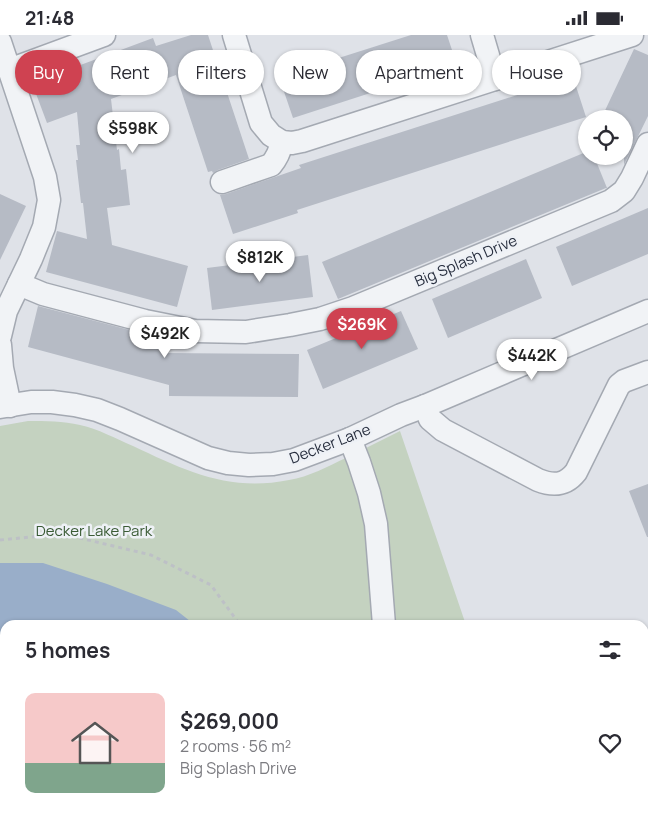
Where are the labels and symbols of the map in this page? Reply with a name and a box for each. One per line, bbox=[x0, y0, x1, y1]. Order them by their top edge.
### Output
pin: $598K bbox=[98, 111, 168, 154]
street label: Big Splash Drive bbox=[411, 229, 520, 292]
pin: $812K bbox=[225, 241, 295, 283]
pin: $269K bbox=[327, 307, 397, 350]
pin: $492K bbox=[130, 317, 200, 359]
pin: $442K bbox=[497, 339, 567, 381]
street label: Decker Lane bbox=[286, 418, 374, 469]
park label: Decker Lake Park bbox=[36, 520, 153, 541]

